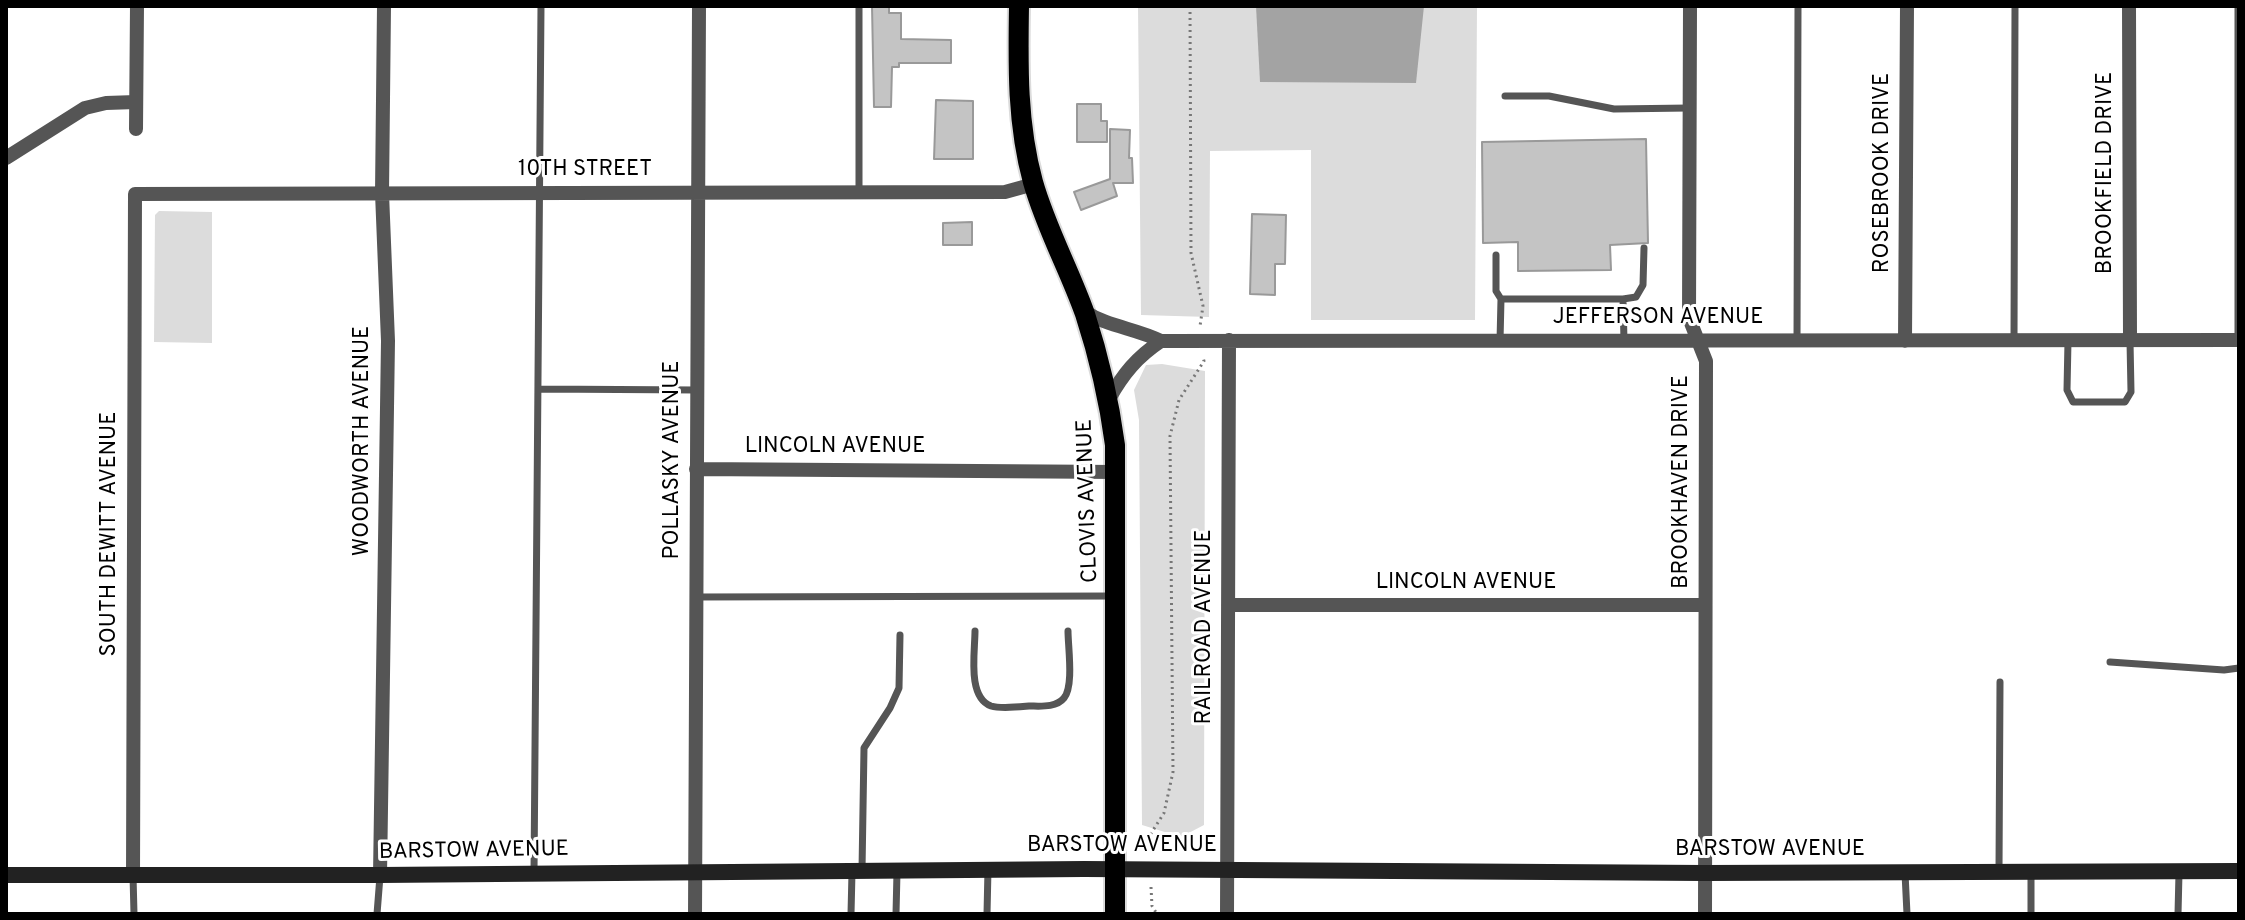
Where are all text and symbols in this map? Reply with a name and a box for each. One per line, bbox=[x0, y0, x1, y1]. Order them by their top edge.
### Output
street label: BROOKFIELD DRIVE bbox=[2094, 72, 2120, 274]
street label: ROSEBROOK DRIVE bbox=[1871, 73, 1897, 273]
street label: 10TH STREET bbox=[518, 158, 652, 184]
street label: JEFFERSON AVENUE bbox=[1553, 306, 1763, 332]
street label: WOODWORTH AVENUE bbox=[351, 326, 377, 556]
street label: POLLASKY AVENUE bbox=[661, 361, 687, 559]
street label: BROOKHAVEN DRIVE bbox=[1670, 375, 1696, 589]
street label: SOUTH DEWITT AVENUE bbox=[98, 412, 124, 656]
street label: CLOVIS AVENUE bbox=[1073, 419, 1105, 583]
street label: LINCOLN AVENUE bbox=[745, 435, 925, 461]
street label: RAILROAD AVENUE bbox=[1193, 529, 1219, 725]
street label: LINCOLN AVENUE bbox=[1376, 571, 1556, 597]
street label: BARSTOW AVENUE bbox=[1027, 834, 1217, 860]
street label: BARSTOW AVENUE bbox=[379, 837, 569, 867]
street label: BARSTOW AVENUE bbox=[1675, 838, 1865, 864]

